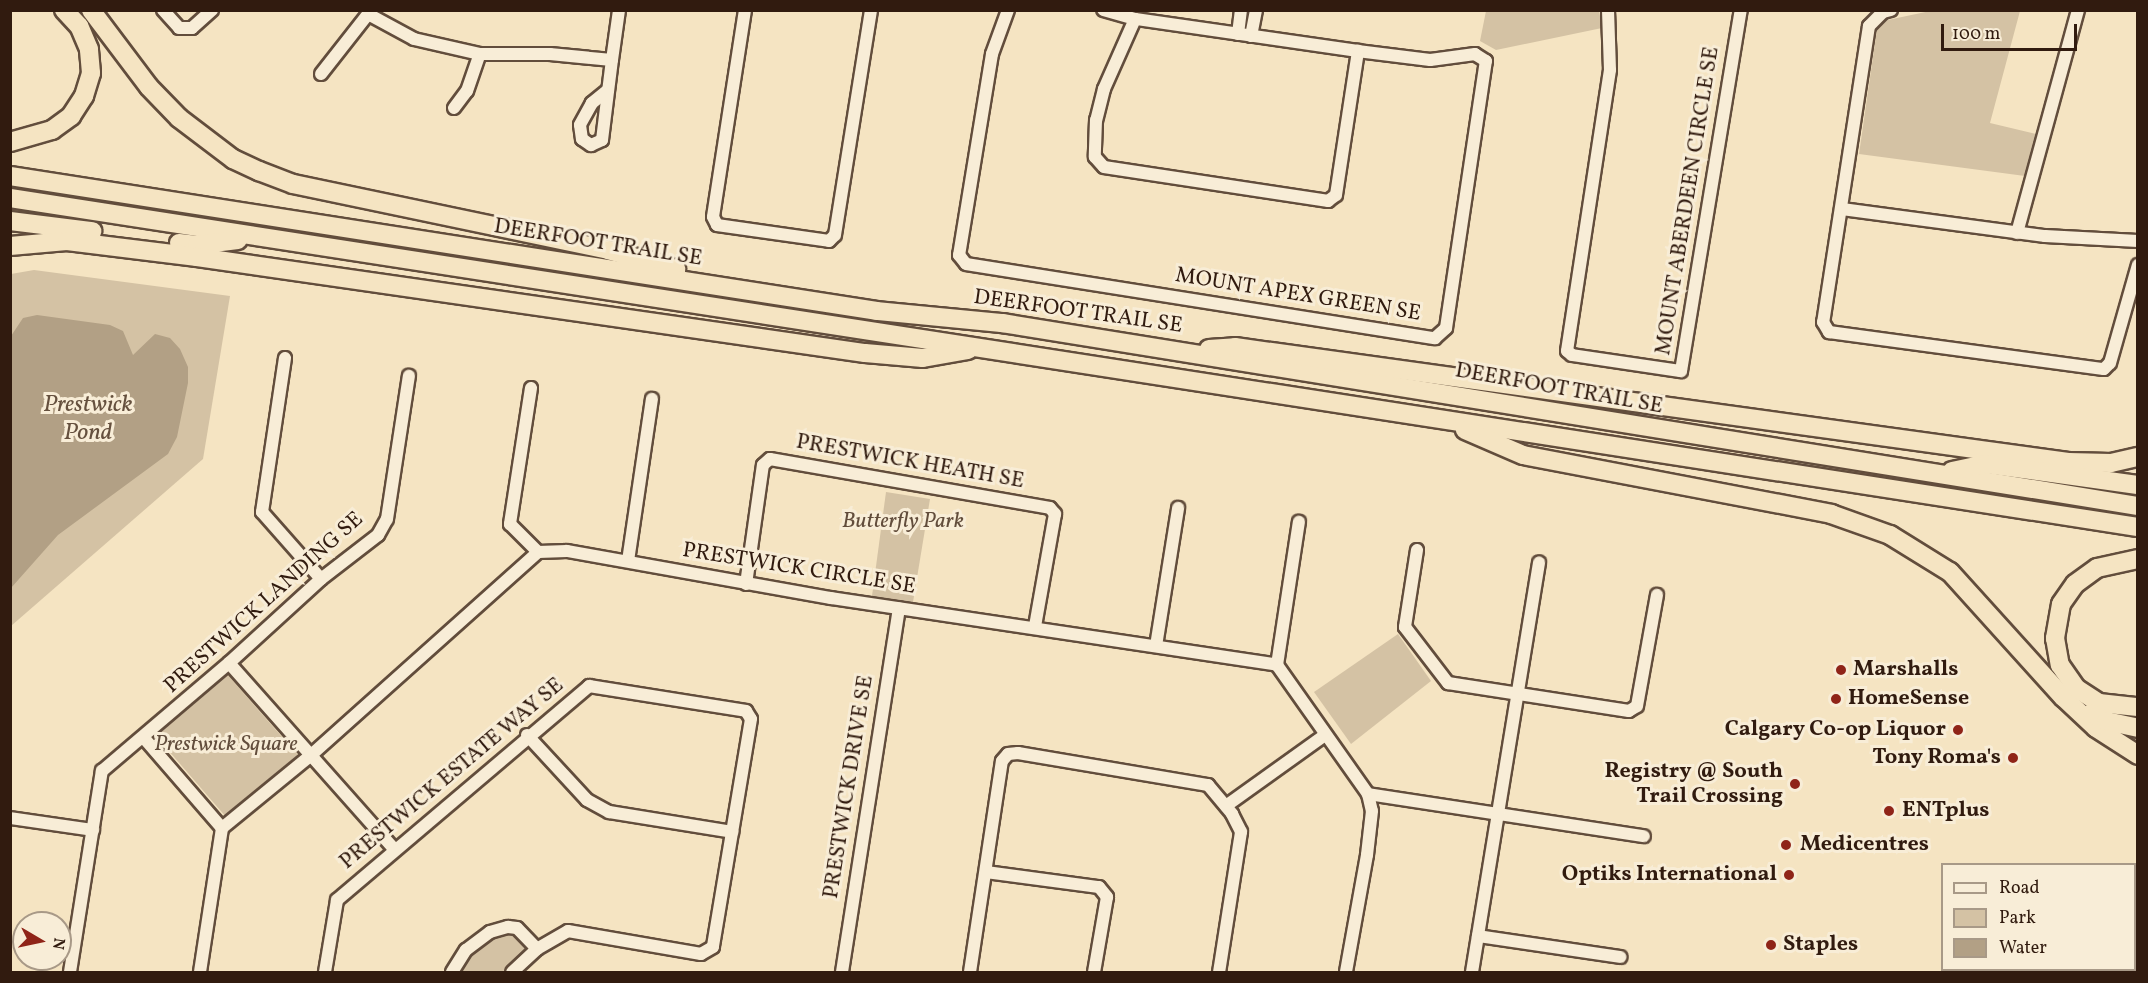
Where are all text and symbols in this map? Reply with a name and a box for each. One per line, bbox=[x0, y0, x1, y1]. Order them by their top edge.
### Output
scale bar bbox=[1944, 12, 2080, 50]
text: 100 m bbox=[1952, 22, 2001, 47]
street label: MOUNT ABERDEEN CIRCLE SE bbox=[1651, 45, 1725, 357]
street label: DEERFOOT TRAIL SE bbox=[491, 213, 705, 273]
street label: MOUNT APEX GREEN SE bbox=[1173, 262, 1423, 328]
street label: DEERFOOT TRAIL SE bbox=[971, 284, 1185, 340]
street label: DEERFOOT TRAIL SE bbox=[1452, 358, 1666, 420]
water label: Prestwick Pond bbox=[43, 392, 133, 448]
street label: PRESTWICK HEATH SE bbox=[794, 429, 1026, 495]
street label: PRESTWICK LANDING SE bbox=[159, 507, 369, 699]
park label: Butterfly Park bbox=[842, 509, 964, 535]
street label: PRESTWICK CIRCLE SE bbox=[681, 538, 917, 600]
place label: Marshalls bbox=[1853, 657, 1958, 683]
marker: Marshalls bbox=[1834, 663, 1848, 677]
street label: PRESTWICK ESTATE WAY SE bbox=[334, 672, 570, 876]
street label: PRESTWICK DRIVE SE bbox=[818, 673, 880, 901]
place label: HomeSense bbox=[1848, 686, 1969, 712]
marker: HomeSense bbox=[1829, 692, 1843, 706]
place label: Calgary Co-op Liquor bbox=[1724, 717, 1946, 743]
marker: Calgary Co-op Liquor bbox=[1951, 723, 1965, 737]
park label: Prestwick Square bbox=[154, 732, 298, 758]
place label: Tony Roma's bbox=[1872, 745, 2001, 771]
marker: Tony Roma's bbox=[2006, 751, 2020, 765]
place label: Registry @ South Trail Crossing bbox=[1604, 758, 1783, 810]
marker: Registry @ South Trail Crossing bbox=[1788, 777, 1802, 791]
place label: ENTplus bbox=[1902, 798, 1990, 824]
marker: ENTplus bbox=[1880, 802, 1898, 820]
place label: Medicentres bbox=[1800, 832, 1929, 858]
marker: Medicentres bbox=[1777, 836, 1795, 854]
place label: Optiks International bbox=[1562, 862, 1777, 888]
legend bbox=[1941, 863, 2136, 971]
marker: Optiks International bbox=[1782, 868, 1796, 882]
text: Road bbox=[1999, 876, 2040, 901]
text: Park bbox=[1999, 906, 2036, 931]
north arrow bbox=[12, 911, 72, 971]
place label: Staples bbox=[1783, 932, 1858, 958]
text: N bbox=[46, 936, 70, 951]
text: Water bbox=[1999, 936, 2047, 961]
marker: Staples bbox=[1764, 938, 1778, 952]

